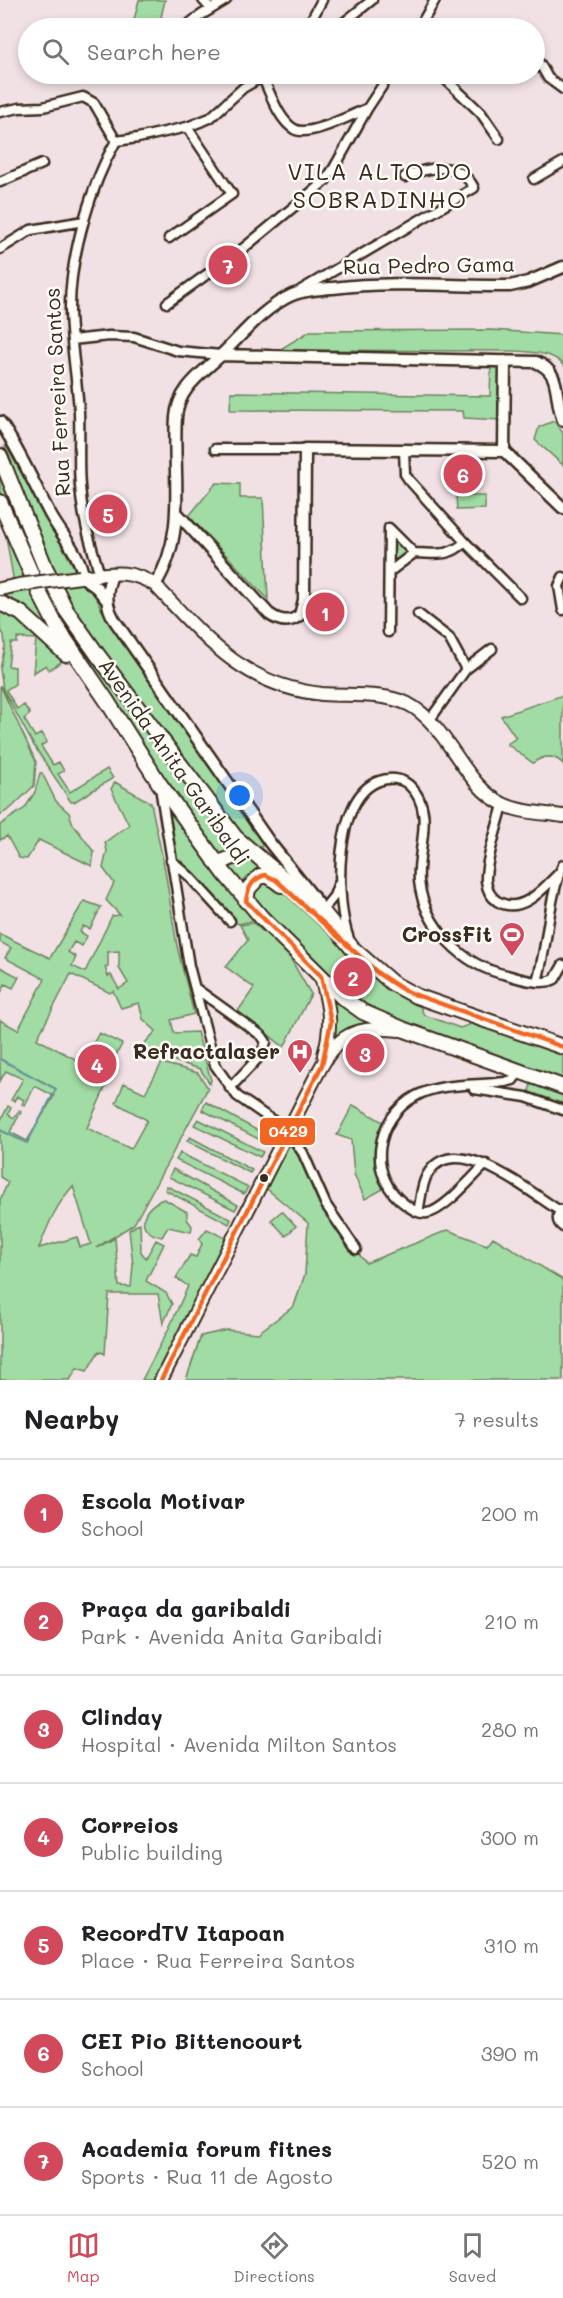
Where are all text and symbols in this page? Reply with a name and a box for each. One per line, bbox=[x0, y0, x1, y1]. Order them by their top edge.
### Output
search box bbox=[18, 18, 545, 84]
icon: search bbox=[39, 35, 72, 68]
text: Search here bbox=[87, 37, 221, 66]
district label: VILA ALTO DO SOBRADINHO bbox=[287, 155, 473, 214]
pin: 7 bbox=[208, 242, 248, 288]
street label: Rua Pedro Gama bbox=[343, 250, 515, 279]
street label: Rua Ferreira Santos bbox=[38, 287, 75, 497]
pin: 6 bbox=[444, 452, 482, 496]
pin: 5 bbox=[88, 492, 128, 536]
pin: 1 bbox=[306, 590, 344, 634]
street label: Avenida Anita Garibaldi bbox=[93, 652, 257, 870]
your location bbox=[225, 781, 254, 810]
place label: CrossFit bbox=[402, 920, 492, 947]
sports icon: CrossFit bbox=[497, 920, 527, 958]
pin: 2 bbox=[334, 954, 372, 1000]
pin: 3 bbox=[346, 1030, 385, 1076]
place label: Refractalaser bbox=[133, 1037, 280, 1064]
hospital icon: Refractalaser bbox=[285, 1037, 315, 1075]
pin: 4 bbox=[78, 1042, 116, 1086]
line badge: 0429 bbox=[259, 1117, 316, 1146]
text: 0429 bbox=[269, 1120, 308, 1141]
unlabelled marker bbox=[258, 1172, 270, 1184]
text: Nearby bbox=[24, 1402, 119, 1436]
text: 7 results bbox=[455, 1406, 539, 1432]
text: Escola Motivar bbox=[81, 1486, 245, 1515]
text: 1 bbox=[39, 1500, 48, 1526]
text: 200 m bbox=[481, 1500, 539, 1526]
text: School bbox=[81, 1515, 144, 1541]
text: Praça da garibaldi bbox=[81, 1594, 291, 1623]
text: 2 bbox=[38, 1608, 49, 1634]
text: 210 m bbox=[484, 1608, 539, 1634]
text: Park · Avenida Anita Garibaldi bbox=[81, 1623, 383, 1649]
text: Clinday bbox=[81, 1702, 163, 1731]
text: 3 bbox=[38, 1716, 50, 1742]
text: 280 m bbox=[481, 1716, 539, 1742]
text: Hospital · Avenida Milton Santos bbox=[81, 1731, 397, 1757]
text: Correios bbox=[81, 1810, 179, 1839]
text: 4 bbox=[37, 1824, 50, 1850]
text: 300 m bbox=[480, 1824, 539, 1850]
text: Public building bbox=[81, 1839, 223, 1865]
text: RecordTV Itapoan bbox=[81, 1918, 285, 1947]
text: 5 bbox=[38, 1932, 49, 1958]
text: 310 m bbox=[484, 1932, 539, 1958]
text: Place · Rua Ferreira Santos bbox=[81, 1947, 355, 1973]
text: CEI Pio Bittencourt bbox=[81, 2026, 302, 2055]
text: 6 bbox=[37, 2040, 50, 2066]
text: 390 m bbox=[481, 2040, 539, 2066]
text: School bbox=[81, 2055, 144, 2081]
text: Academia forum fitnes bbox=[81, 2134, 332, 2163]
text: 7 bbox=[38, 2148, 49, 2174]
text: 520 m bbox=[482, 2148, 539, 2174]
text: Sports · Rua 11 de Agosto bbox=[81, 2163, 333, 2189]
tab: Map bbox=[67, 2229, 100, 2286]
tab: Directions bbox=[234, 2229, 315, 2286]
tab: Saved bbox=[449, 2229, 496, 2286]

